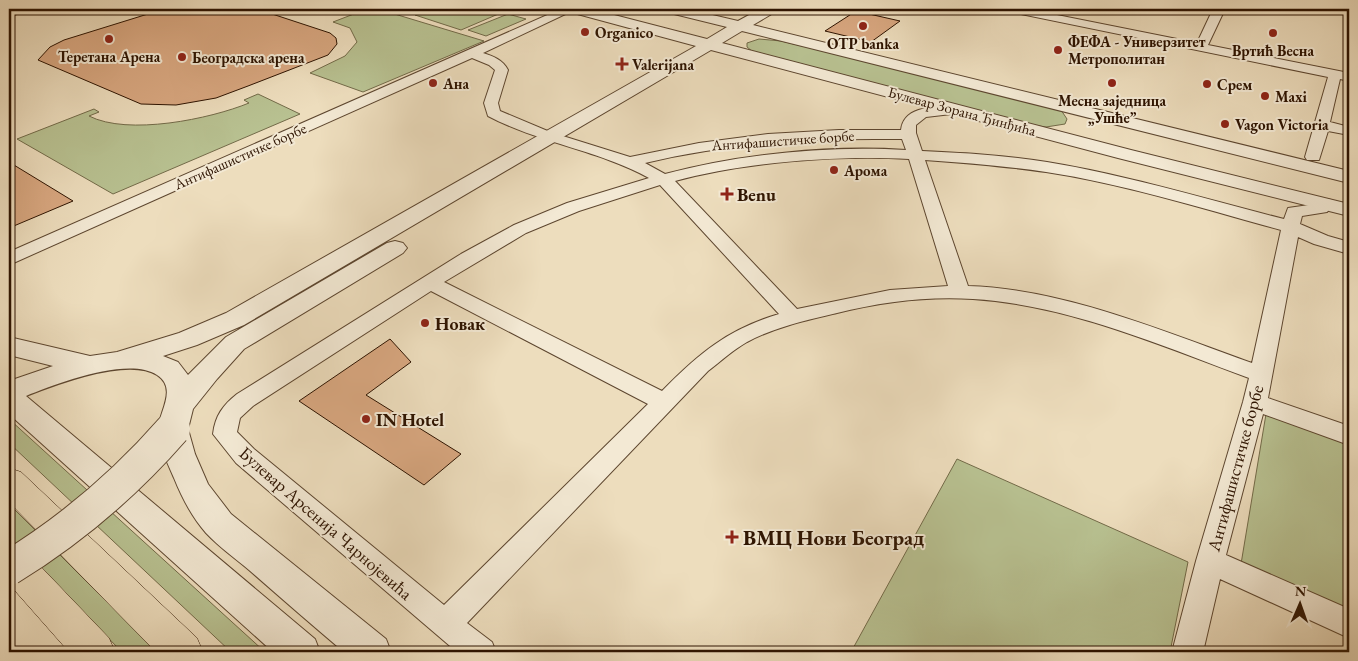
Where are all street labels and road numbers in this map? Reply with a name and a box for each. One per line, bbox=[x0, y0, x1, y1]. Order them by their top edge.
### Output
street label: Булевар Зорана Ђинђића bbox=[886, 82, 1038, 140]
street label: Антифашистичке борбе bbox=[170, 118, 309, 194]
street label: Антифашистичке борбе bbox=[710, 126, 855, 155]
street label: Антифашистичке борбе bbox=[1201, 382, 1268, 555]
street label: Булевар Арсенија Чарнојевића bbox=[234, 441, 418, 605]

